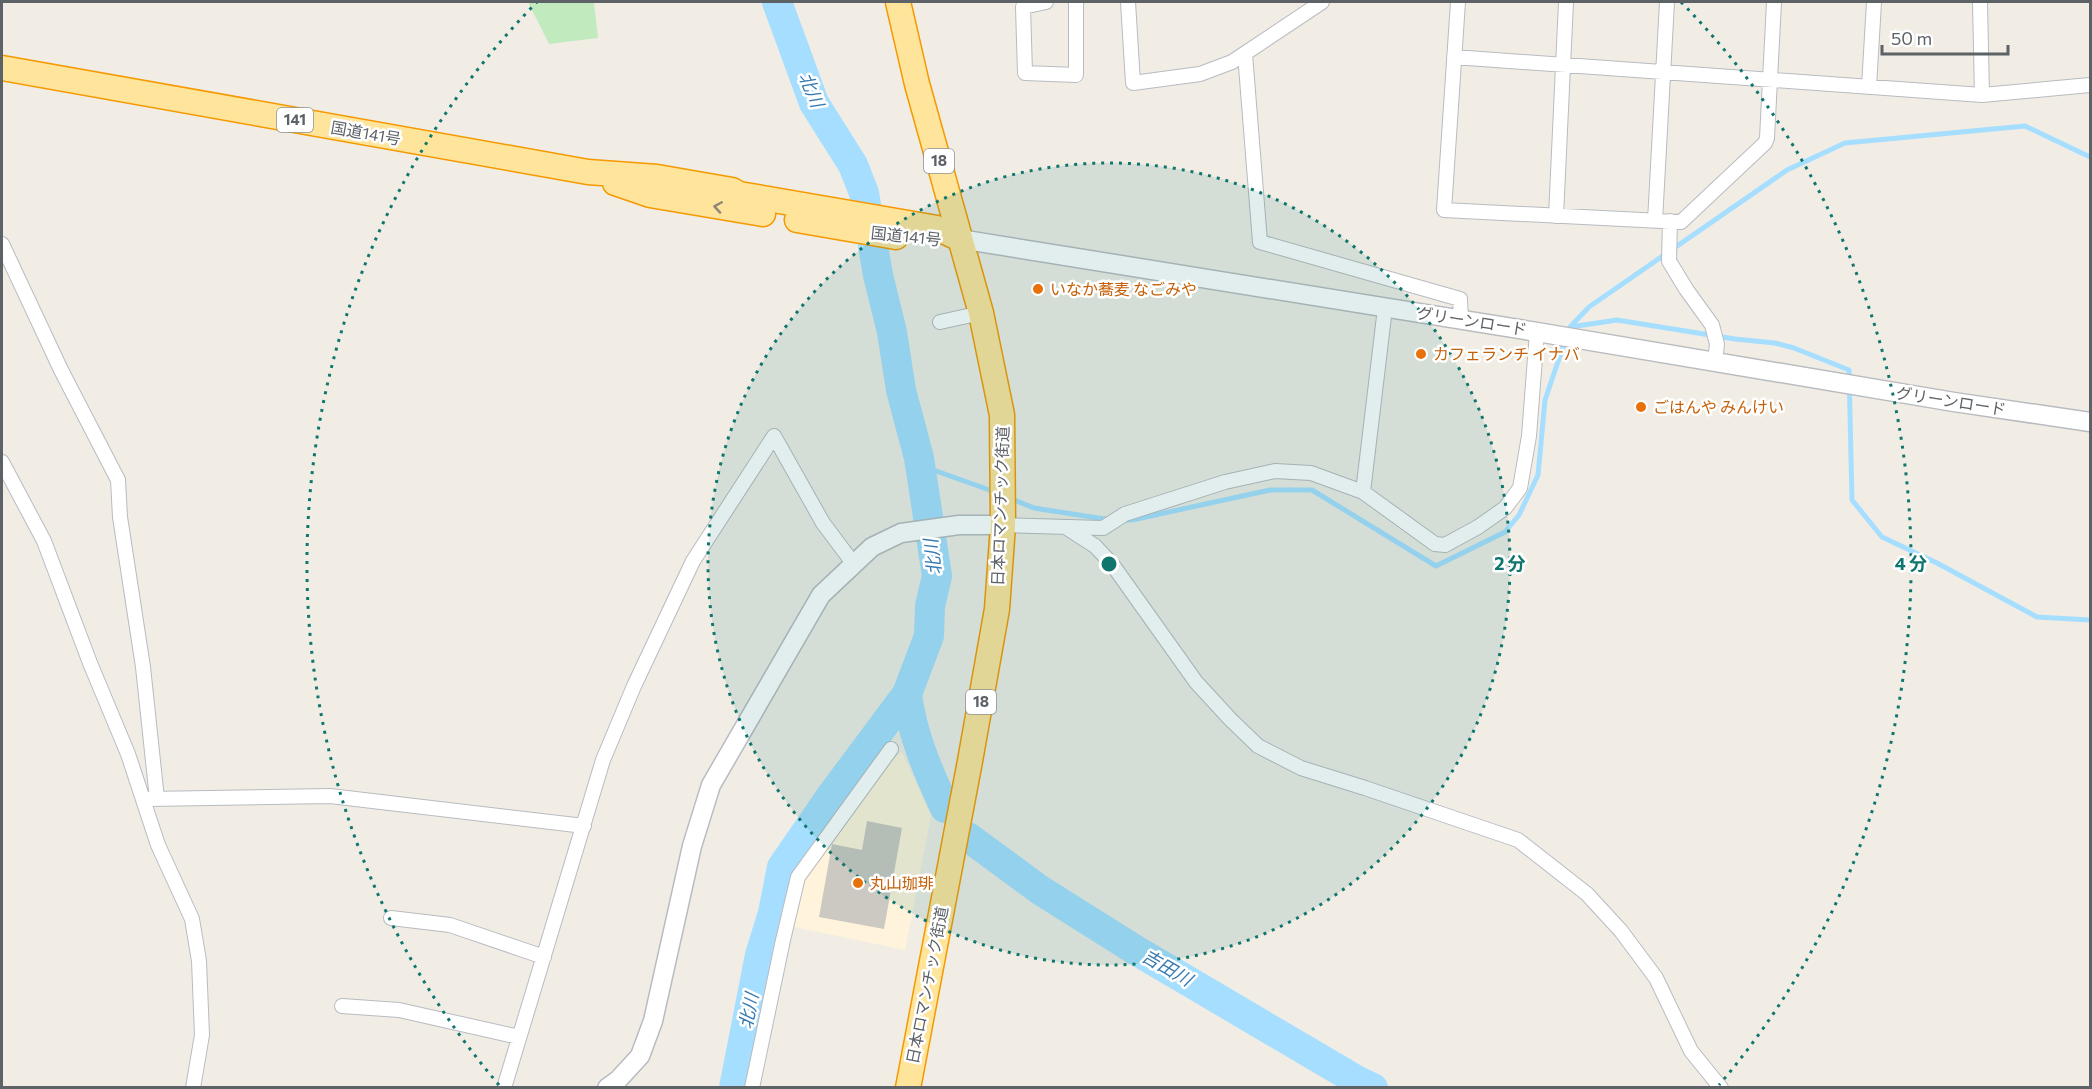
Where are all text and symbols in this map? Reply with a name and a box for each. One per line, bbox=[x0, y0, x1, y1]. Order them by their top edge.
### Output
scale bar bbox=[1882, 18, 2008, 56]
text: 50 m bbox=[1891, 27, 1932, 49]
water label: 北川 bbox=[795, 69, 830, 112]
road number: 141 bbox=[277, 108, 313, 132]
street label: 国道141号 bbox=[330, 117, 403, 148]
road number: 18 bbox=[924, 149, 954, 173]
one-way arrow bbox=[713, 201, 722, 213]
street label: 国道141号 bbox=[870, 222, 942, 249]
place label: いなか蕎麦 なごみや bbox=[1050, 279, 1197, 298]
marker: いなか蕎麦 なごみや bbox=[1031, 282, 1045, 296]
street label: グリーンロード bbox=[1416, 302, 1528, 339]
place label: カフェランチ イナバ bbox=[1433, 344, 1580, 363]
marker: カフェランチ イナバ bbox=[1414, 347, 1428, 361]
street label: グリーンロード bbox=[1895, 382, 2007, 419]
place label: ごはんや みんけい bbox=[1653, 397, 1784, 416]
marker: ごはんや みんけい bbox=[1634, 400, 1648, 414]
street label: 日本ロマンチック街道 bbox=[987, 426, 1012, 586]
water label: 北川 bbox=[919, 536, 945, 576]
text: 2 分 bbox=[1494, 552, 1526, 574]
text: 4 分 bbox=[1895, 552, 1927, 574]
centre of rings bbox=[1099, 554, 1119, 574]
road number: 18 bbox=[966, 690, 996, 714]
place label: 丸山珈琲 bbox=[870, 873, 934, 892]
marker: 丸山珈琲 bbox=[851, 876, 865, 890]
street label: 日本ロマンチック街道 bbox=[902, 905, 951, 1065]
water label: 吉田川 bbox=[1139, 944, 1198, 991]
water label: 北川 bbox=[734, 989, 763, 1031]

